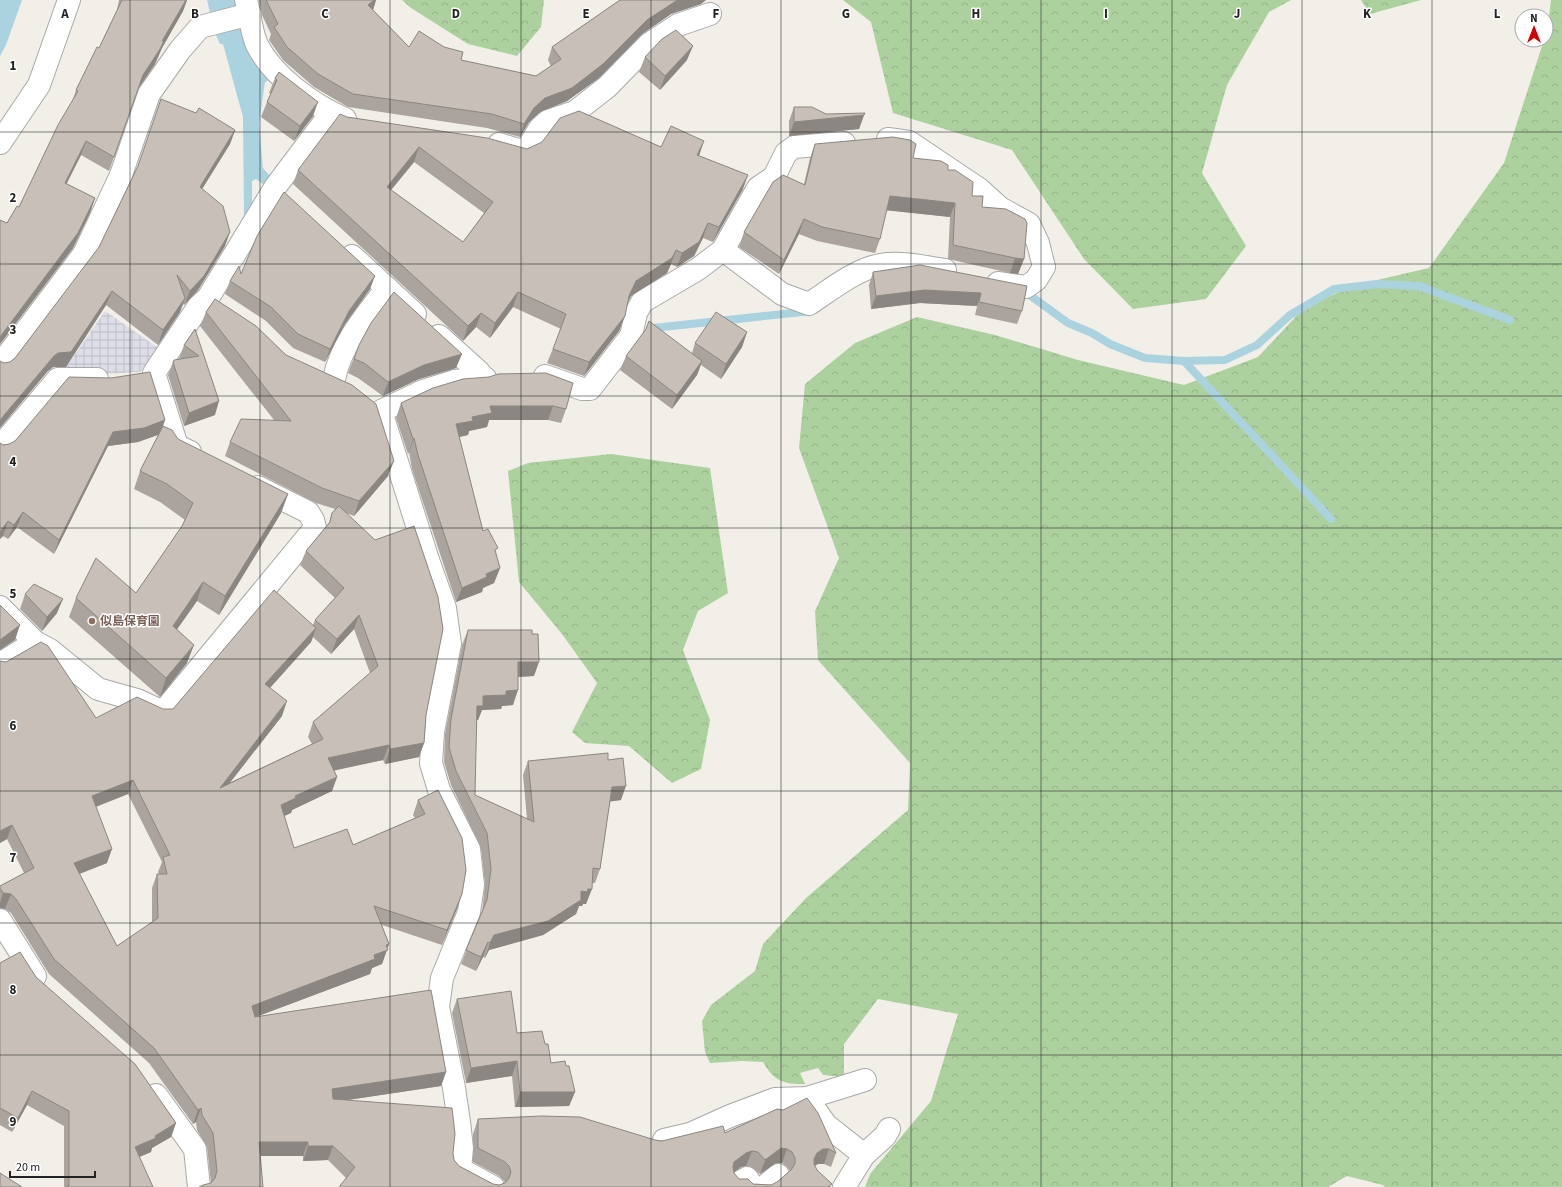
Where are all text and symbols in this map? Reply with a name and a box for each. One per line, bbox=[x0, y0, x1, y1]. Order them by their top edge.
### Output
text: A bbox=[60, 5, 69, 23]
text: B bbox=[191, 5, 199, 23]
text: C bbox=[321, 5, 329, 23]
text: D bbox=[452, 5, 460, 23]
text: E bbox=[582, 5, 590, 23]
text: F bbox=[713, 5, 720, 23]
text: G bbox=[842, 5, 850, 23]
text: H bbox=[972, 5, 980, 23]
text: I bbox=[1104, 5, 1108, 23]
text: J bbox=[1234, 5, 1240, 23]
text: K bbox=[1363, 5, 1372, 23]
text: L bbox=[1494, 5, 1501, 23]
north arrow bbox=[1514, 8, 1554, 48]
text: N bbox=[1530, 11, 1538, 26]
text: 1 bbox=[10, 57, 17, 75]
text: 2 bbox=[10, 189, 17, 207]
text: 3 bbox=[10, 321, 17, 339]
text: 4 bbox=[10, 453, 17, 471]
text: 5 bbox=[10, 585, 17, 603]
place label: 似島保育園 bbox=[100, 613, 160, 630]
marker: 似島保育園 bbox=[87, 616, 97, 626]
text: 6 bbox=[10, 717, 17, 735]
text: 7 bbox=[10, 849, 17, 867]
text: 8 bbox=[10, 981, 17, 999]
text: 9 bbox=[10, 1113, 17, 1131]
scale bar bbox=[10, 1153, 95, 1179]
text: 20 m bbox=[16, 1159, 40, 1176]

